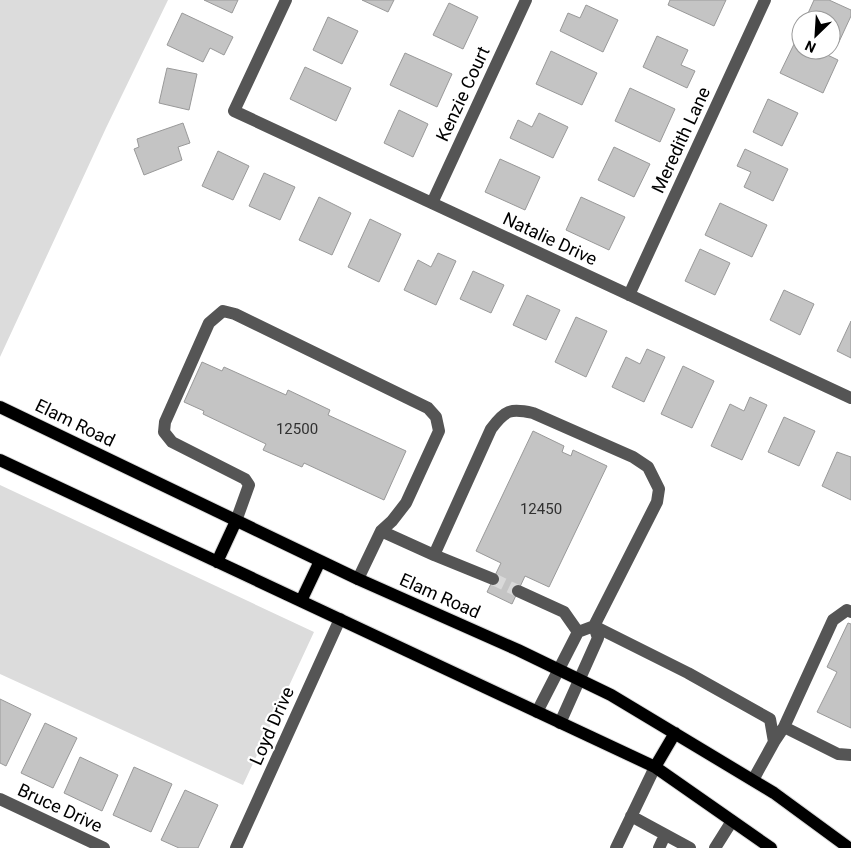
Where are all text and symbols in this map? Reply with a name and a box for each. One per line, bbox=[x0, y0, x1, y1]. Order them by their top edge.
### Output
north arrow bbox=[791, 10, 841, 60]
text: N bbox=[803, 37, 818, 56]
street label: Kenzie Court bbox=[431, 43, 494, 145]
street label: Meredith Lane bbox=[647, 83, 714, 196]
street label: Natalie Drive bbox=[500, 208, 601, 270]
street label: Elam Road bbox=[32, 394, 118, 451]
house number: 12500 bbox=[276, 420, 318, 438]
house number: 12450 bbox=[520, 500, 562, 518]
street label: Elam Road bbox=[397, 568, 484, 623]
street label: Loyd Drive bbox=[245, 683, 298, 768]
street label: Bruce Drive bbox=[14, 779, 106, 836]

